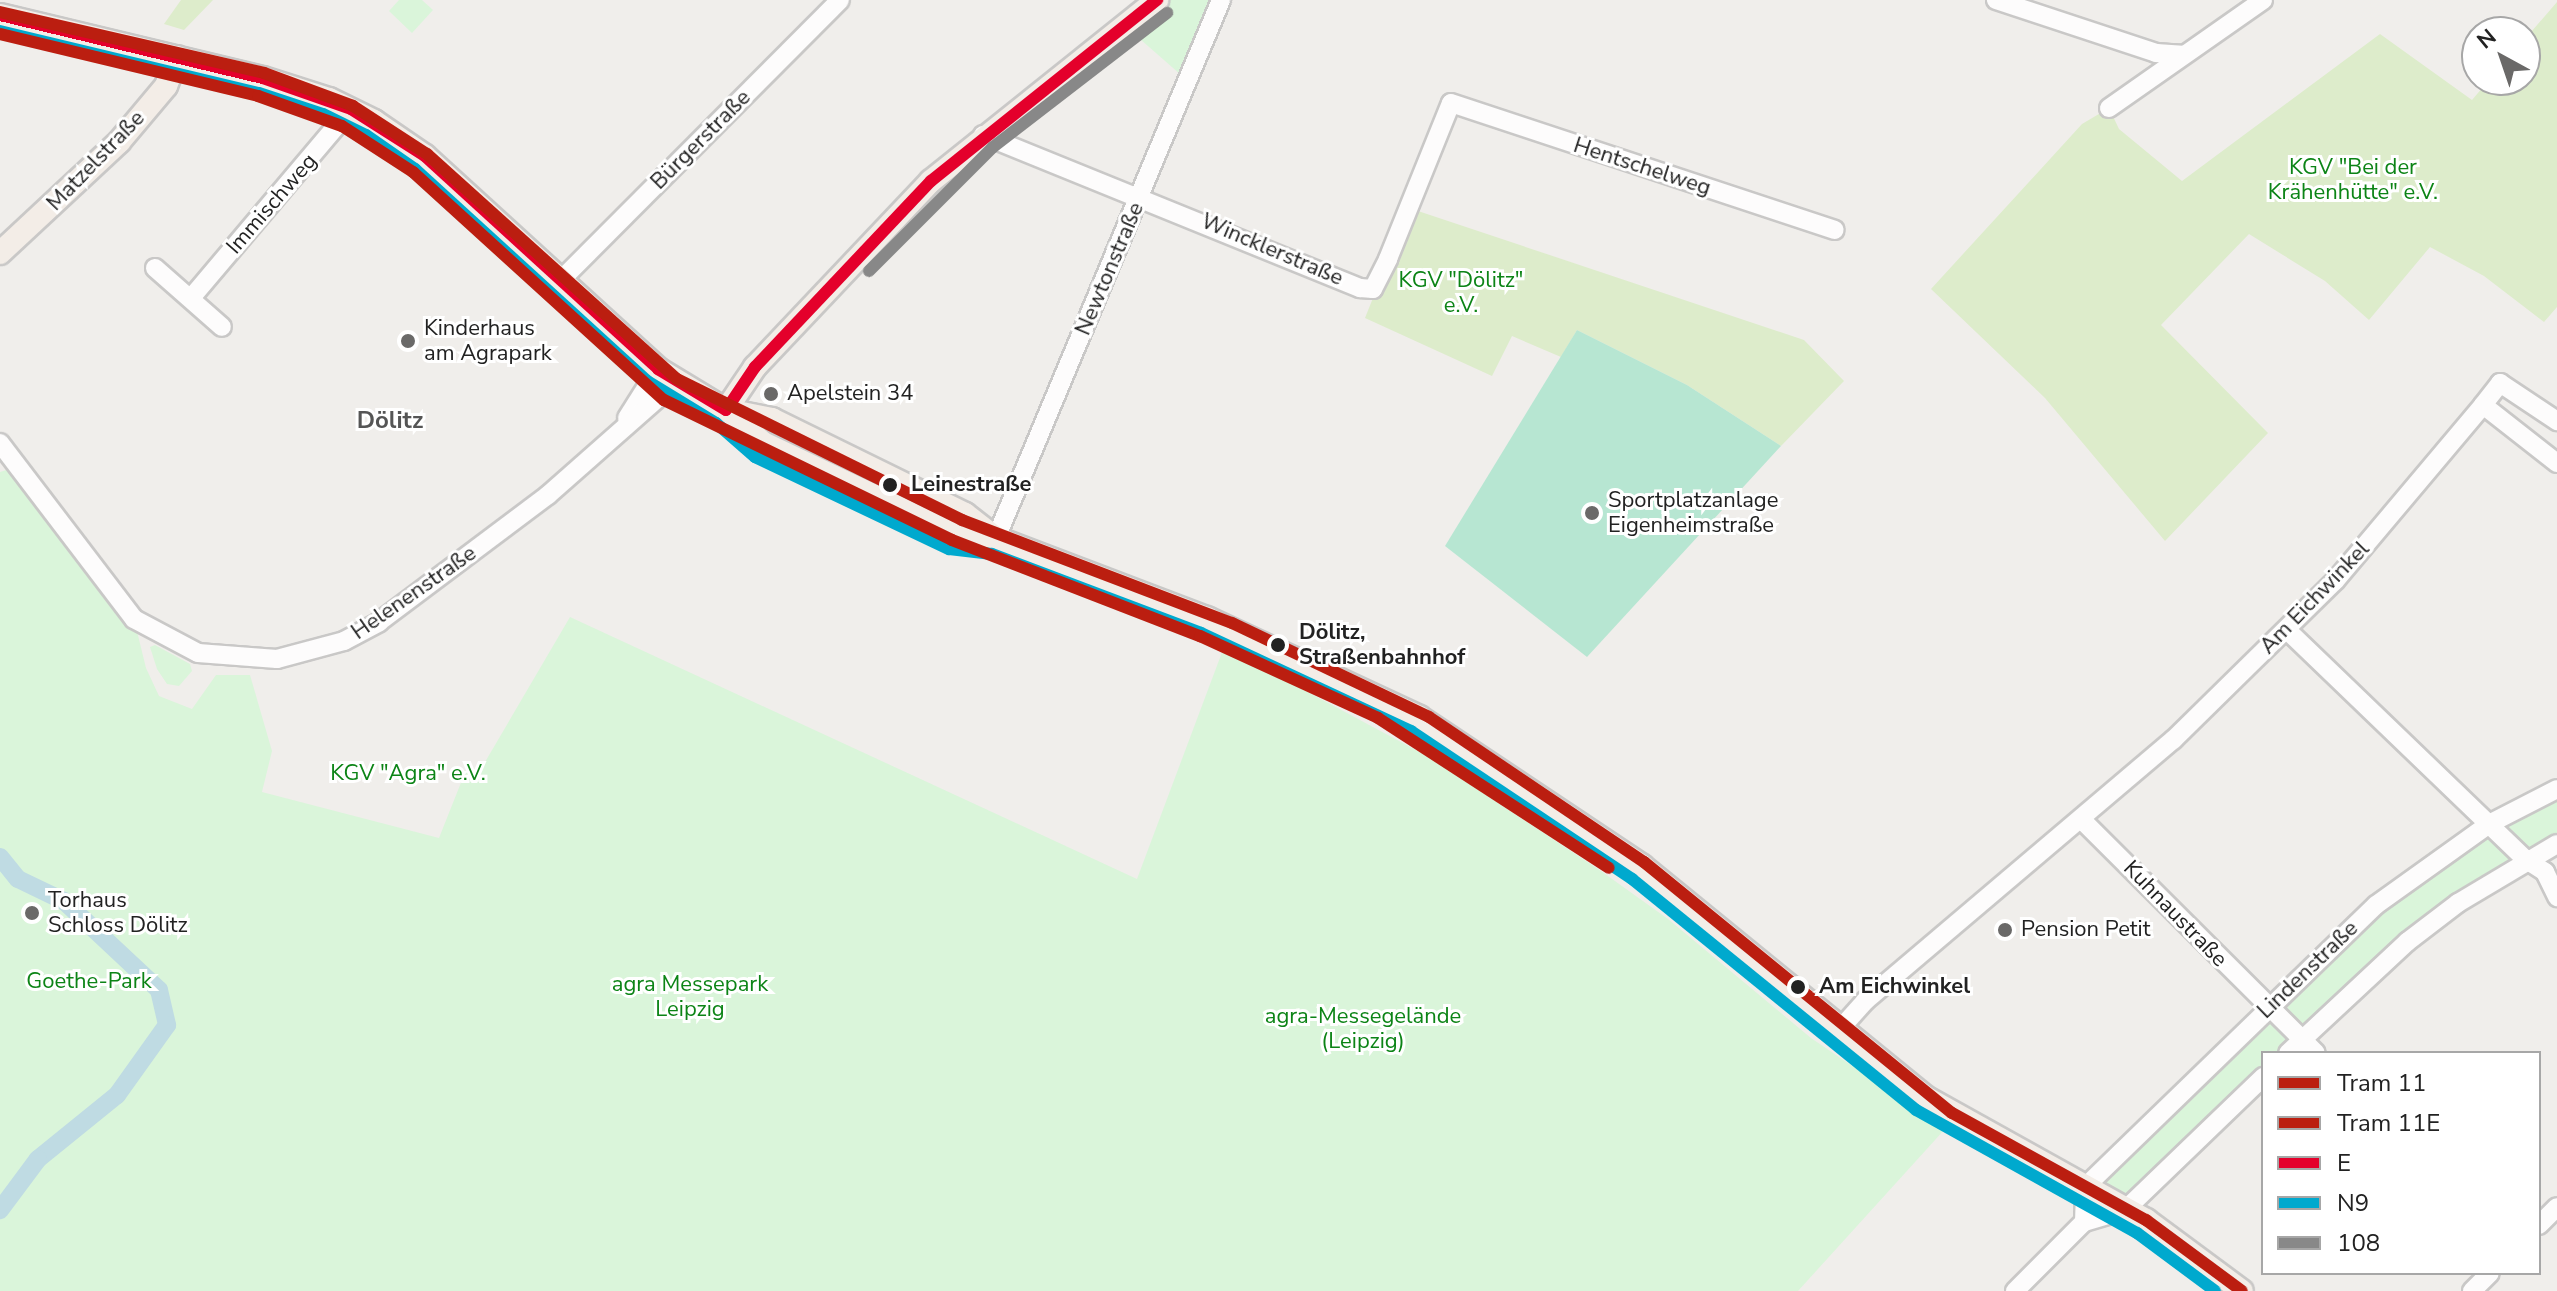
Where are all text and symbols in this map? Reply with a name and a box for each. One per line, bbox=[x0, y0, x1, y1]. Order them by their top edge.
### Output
north arrow bbox=[2461, 16, 2541, 96]
text: N bbox=[2471, 22, 2503, 56]
street label: Bürgerstraße bbox=[646, 85, 756, 195]
street label: Matzelstraße bbox=[42, 105, 150, 217]
street label: Hentschelweg bbox=[1570, 132, 1714, 202]
street label: Immischweg bbox=[221, 148, 323, 260]
park label: KGV "Bei der Krähenhütte" e.V. bbox=[2268, 154, 2438, 206]
street label: Newtonstraße bbox=[1070, 199, 1150, 339]
street label: Wincklerstraße bbox=[1197, 208, 1347, 292]
park label: KGV "Dölitz" e.V. bbox=[1399, 267, 1523, 318]
place label: Kinderhaus am Agrapark bbox=[424, 315, 552, 366]
marker: Kinderhaus am Agrapark bbox=[399, 332, 417, 350]
place label: Apelstein 34 bbox=[787, 381, 913, 407]
marker: Apelstein 34 bbox=[762, 385, 780, 403]
district label: Dölitz bbox=[357, 407, 423, 435]
marker: Leinestraße bbox=[876, 471, 904, 499]
place label: Leinestraße bbox=[911, 472, 1031, 498]
place label: Sportplatzanlage Eigenheimstraße bbox=[1608, 487, 1778, 538]
marker: Sportplatzanlage Eigenheimstraße bbox=[1583, 504, 1601, 522]
street label: Am Eichwinkel bbox=[2255, 536, 2375, 660]
street label: Helenenstraße bbox=[347, 540, 481, 646]
place label: Dölitz, Straßenbahnhof bbox=[1299, 619, 1465, 670]
marker: Dölitz, Straßenbahnhof bbox=[1264, 631, 1292, 659]
park label: KGV "Agra" e.V. bbox=[330, 761, 486, 787]
street label: Kuhnaustraße bbox=[2118, 855, 2232, 973]
place label: Torhaus Schloss Dölitz bbox=[48, 887, 188, 938]
marker: Torhaus Schloss Dölitz bbox=[23, 904, 41, 922]
street label: Lindenstraße bbox=[2252, 916, 2364, 1024]
place label: Pension Petit bbox=[2021, 917, 2150, 943]
marker: Pension Petit bbox=[1996, 921, 2014, 939]
park label: Goethe-Park bbox=[26, 969, 152, 995]
park label: agra Messepark Leipzig bbox=[612, 971, 768, 1022]
marker: Am Eichwinkel bbox=[1784, 973, 1812, 1001]
place label: Am Eichwinkel bbox=[1819, 974, 1970, 1000]
park label: agra-Messegelände (Leipzig) bbox=[1265, 1003, 1461, 1054]
legend bbox=[2261, 1051, 2541, 1275]
text: Tram 11 bbox=[2337, 1067, 2426, 1099]
text: Tram 11E bbox=[2337, 1107, 2440, 1139]
text: E bbox=[2337, 1147, 2351, 1179]
text: N9 bbox=[2337, 1187, 2369, 1219]
text: 108 bbox=[2337, 1227, 2380, 1259]

